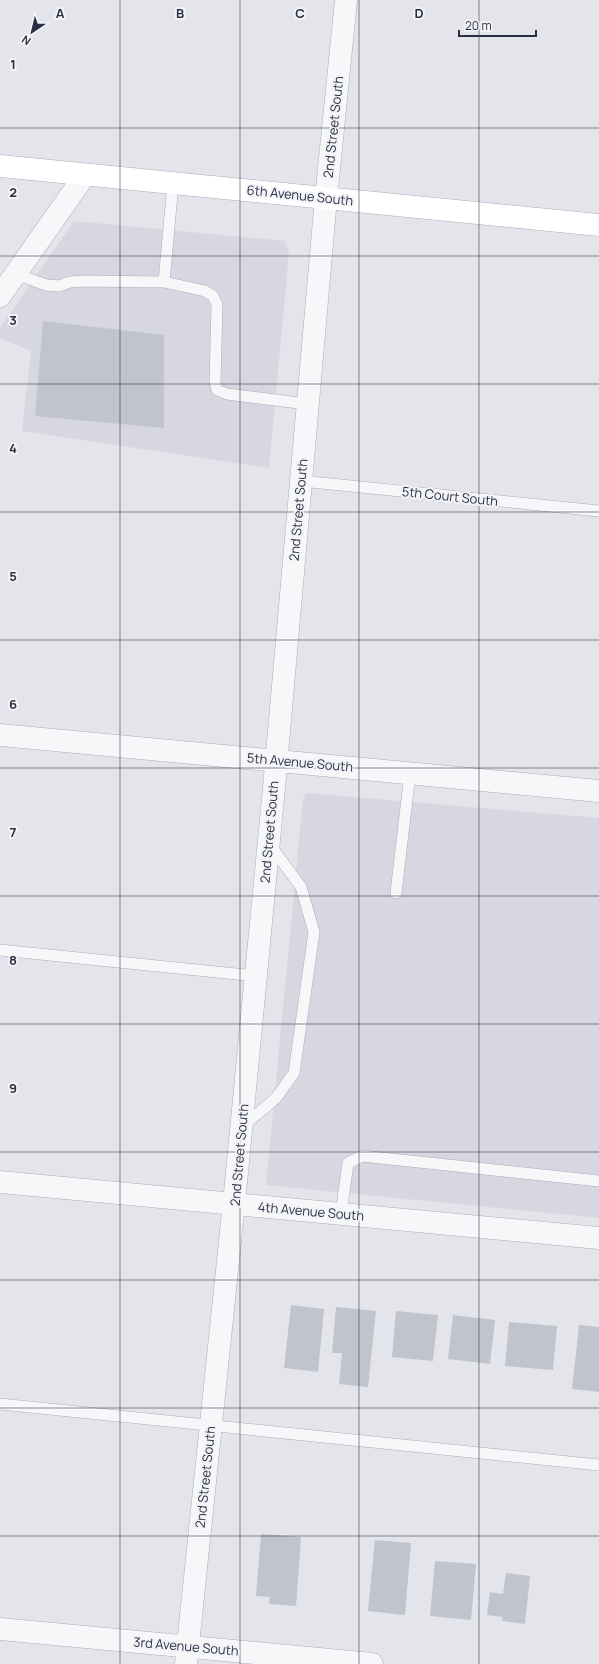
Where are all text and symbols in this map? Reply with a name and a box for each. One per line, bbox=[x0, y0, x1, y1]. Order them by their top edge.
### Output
text: A bbox=[56, 4, 65, 22]
text: B bbox=[176, 4, 184, 22]
text: C bbox=[295, 4, 305, 22]
text: D bbox=[414, 4, 424, 22]
north arrow bbox=[12, 12, 52, 52]
scale bar bbox=[459, 12, 536, 38]
text: 20 m bbox=[465, 17, 492, 34]
text: N bbox=[18, 32, 34, 49]
text: 1 bbox=[10, 55, 16, 73]
street label: 2nd Street South bbox=[319, 75, 347, 179]
street label: 6th Avenue South bbox=[246, 180, 354, 210]
text: 2 bbox=[9, 183, 17, 201]
text: 3 bbox=[9, 311, 17, 329]
text: 4 bbox=[9, 439, 17, 457]
street label: 2nd Street South bbox=[285, 458, 311, 562]
street label: 5th Court South bbox=[401, 482, 499, 510]
text: 5 bbox=[9, 567, 17, 585]
text: 6 bbox=[9, 695, 17, 713]
street label: 5th Avenue South bbox=[246, 748, 354, 776]
street label: 2nd Street South bbox=[256, 780, 282, 884]
text: 7 bbox=[10, 823, 17, 841]
text: 8 bbox=[9, 951, 17, 969]
text: 9 bbox=[9, 1079, 17, 1097]
street label: 2nd Street South bbox=[226, 1103, 252, 1207]
street label: 4th Avenue South bbox=[257, 1197, 365, 1225]
street label: 2nd Street South bbox=[191, 1425, 219, 1529]
street label: 3rd Avenue South bbox=[133, 1632, 239, 1660]

